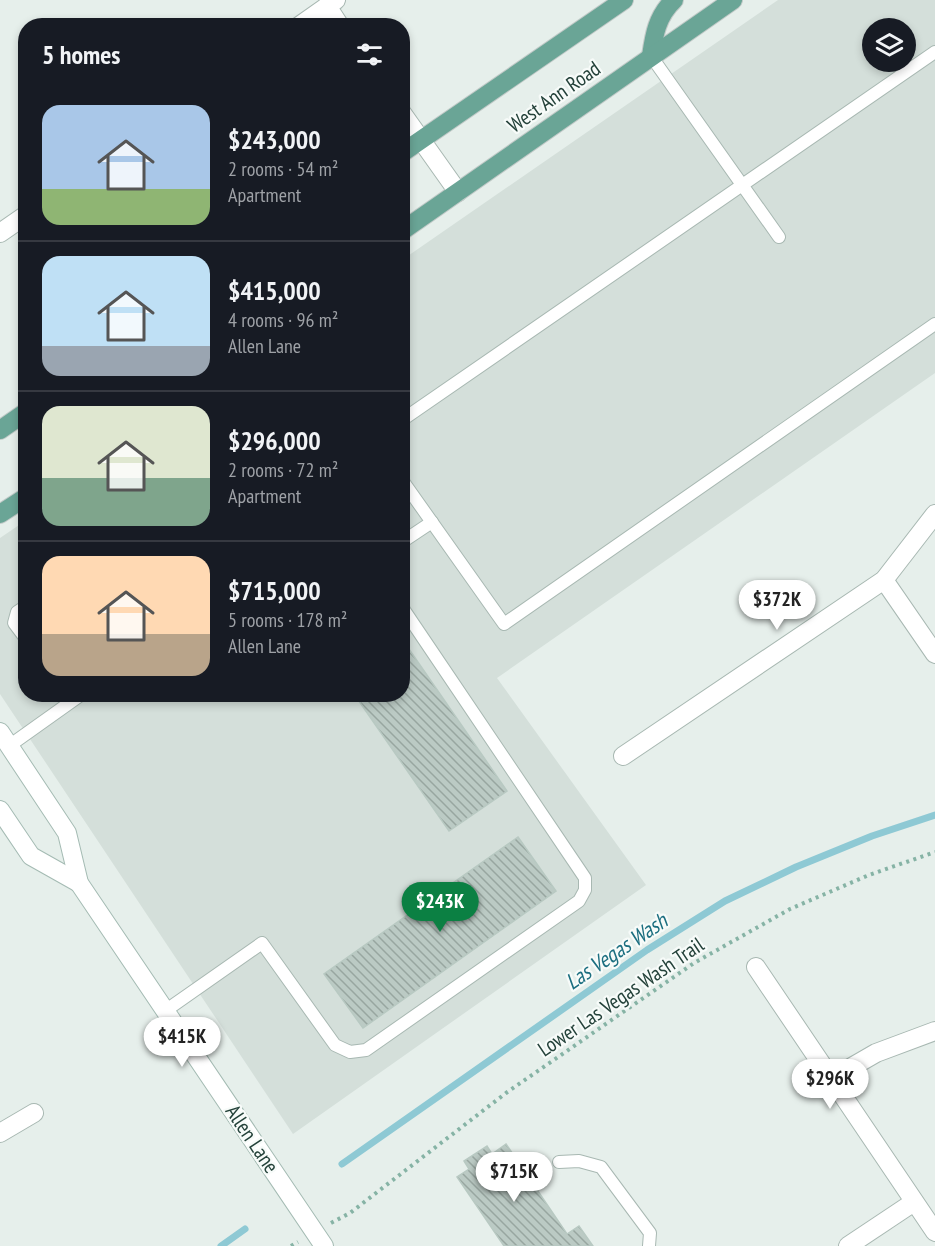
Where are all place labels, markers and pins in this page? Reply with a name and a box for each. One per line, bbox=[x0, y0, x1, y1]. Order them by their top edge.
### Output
pin: $372K bbox=[735, 580, 819, 631]
pin: $243K bbox=[398, 882, 482, 933]
pin: $415K bbox=[140, 1017, 224, 1068]
pin: $296K bbox=[788, 1059, 872, 1110]
pin: $715K bbox=[472, 1152, 556, 1203]

